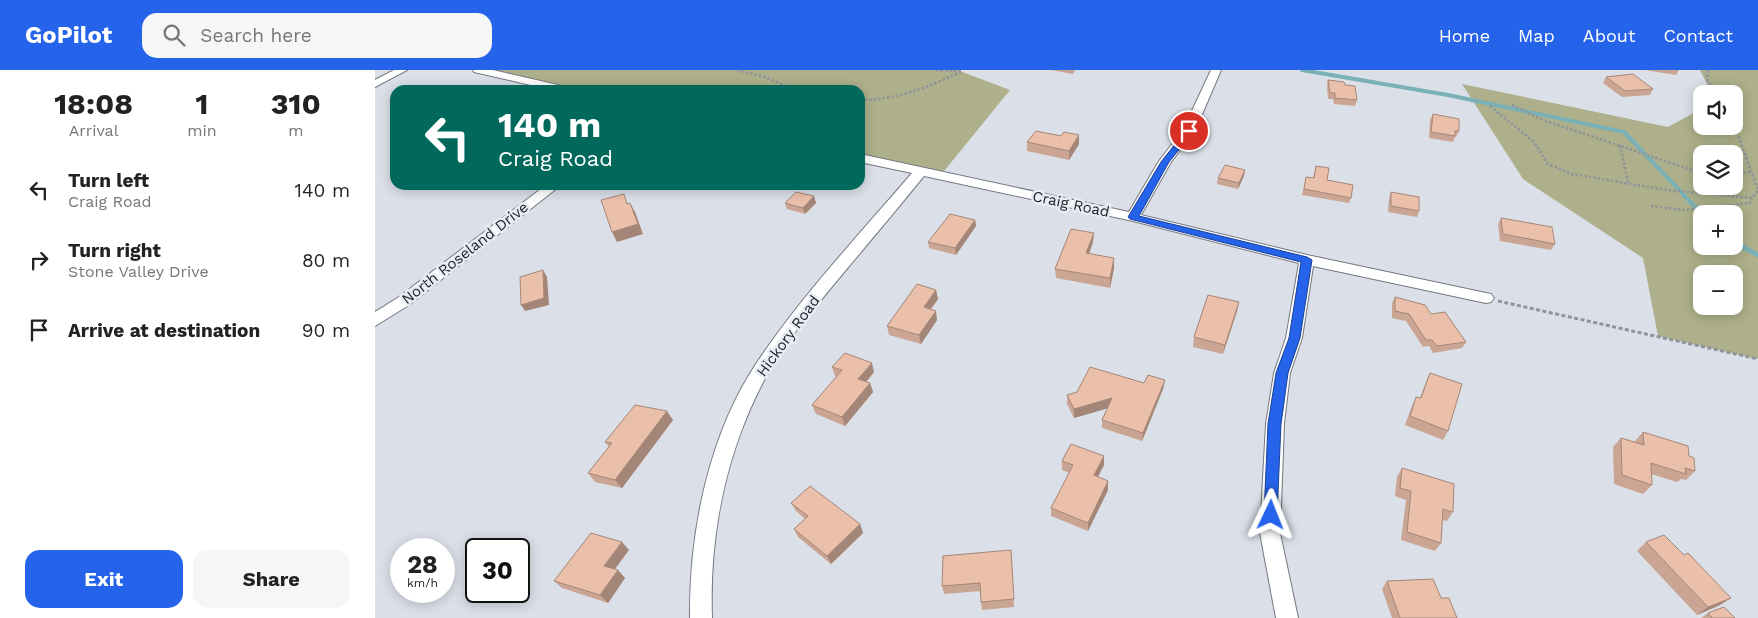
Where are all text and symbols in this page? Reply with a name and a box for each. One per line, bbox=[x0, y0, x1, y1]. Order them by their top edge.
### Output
search box bbox=[142, 13, 492, 58]
text: GoPilot bbox=[25, 21, 112, 49]
icon: search bbox=[160, 21, 188, 49]
text: Search here bbox=[200, 24, 312, 47]
text: Home bbox=[1439, 25, 1490, 46]
text: Map bbox=[1518, 25, 1555, 46]
text: About bbox=[1583, 25, 1635, 46]
text: Contact bbox=[1663, 25, 1733, 46]
map controls bbox=[1693, 85, 1743, 315]
button: sound bbox=[1693, 85, 1743, 135]
text: 18:08 bbox=[54, 86, 133, 121]
text: 1 bbox=[195, 86, 208, 121]
text: 310 bbox=[271, 86, 321, 121]
text: 140 m bbox=[498, 104, 601, 146]
icon: left bbox=[415, 105, 480, 170]
pin bbox=[1168, 110, 1210, 152]
icon: arrive bbox=[1175, 117, 1203, 145]
text: Arrival bbox=[69, 121, 119, 140]
text: min bbox=[187, 121, 217, 140]
text: m bbox=[288, 121, 303, 140]
button: layers bbox=[1693, 145, 1743, 195]
text: Craig Road bbox=[498, 146, 613, 171]
text: Turn left bbox=[68, 169, 149, 192]
icon: left bbox=[25, 176, 53, 204]
text: 140 m bbox=[295, 179, 350, 202]
street label: Craig Road bbox=[1031, 187, 1111, 221]
text: Craig Road bbox=[68, 192, 152, 211]
street label: North Roseland Drive bbox=[398, 198, 532, 308]
button: + bbox=[1693, 205, 1743, 255]
text: Turn right bbox=[68, 239, 161, 262]
icon: right bbox=[25, 246, 53, 274]
text: 80 m bbox=[302, 249, 350, 272]
text: Stone Valley Drive bbox=[68, 262, 209, 281]
button: − bbox=[1693, 265, 1743, 315]
street label: Hickory Road bbox=[753, 292, 823, 380]
icon: arrive bbox=[25, 316, 53, 344]
text: Arrive at destination bbox=[68, 319, 260, 342]
text: 90 m bbox=[302, 319, 350, 342]
position arrow bbox=[1244, 488, 1296, 540]
speed limit sign: 30 bbox=[465, 538, 530, 603]
button: Exit bbox=[25, 550, 183, 608]
button: Share bbox=[193, 550, 350, 608]
text: 28 bbox=[407, 550, 438, 579]
text: km/h bbox=[407, 576, 438, 590]

